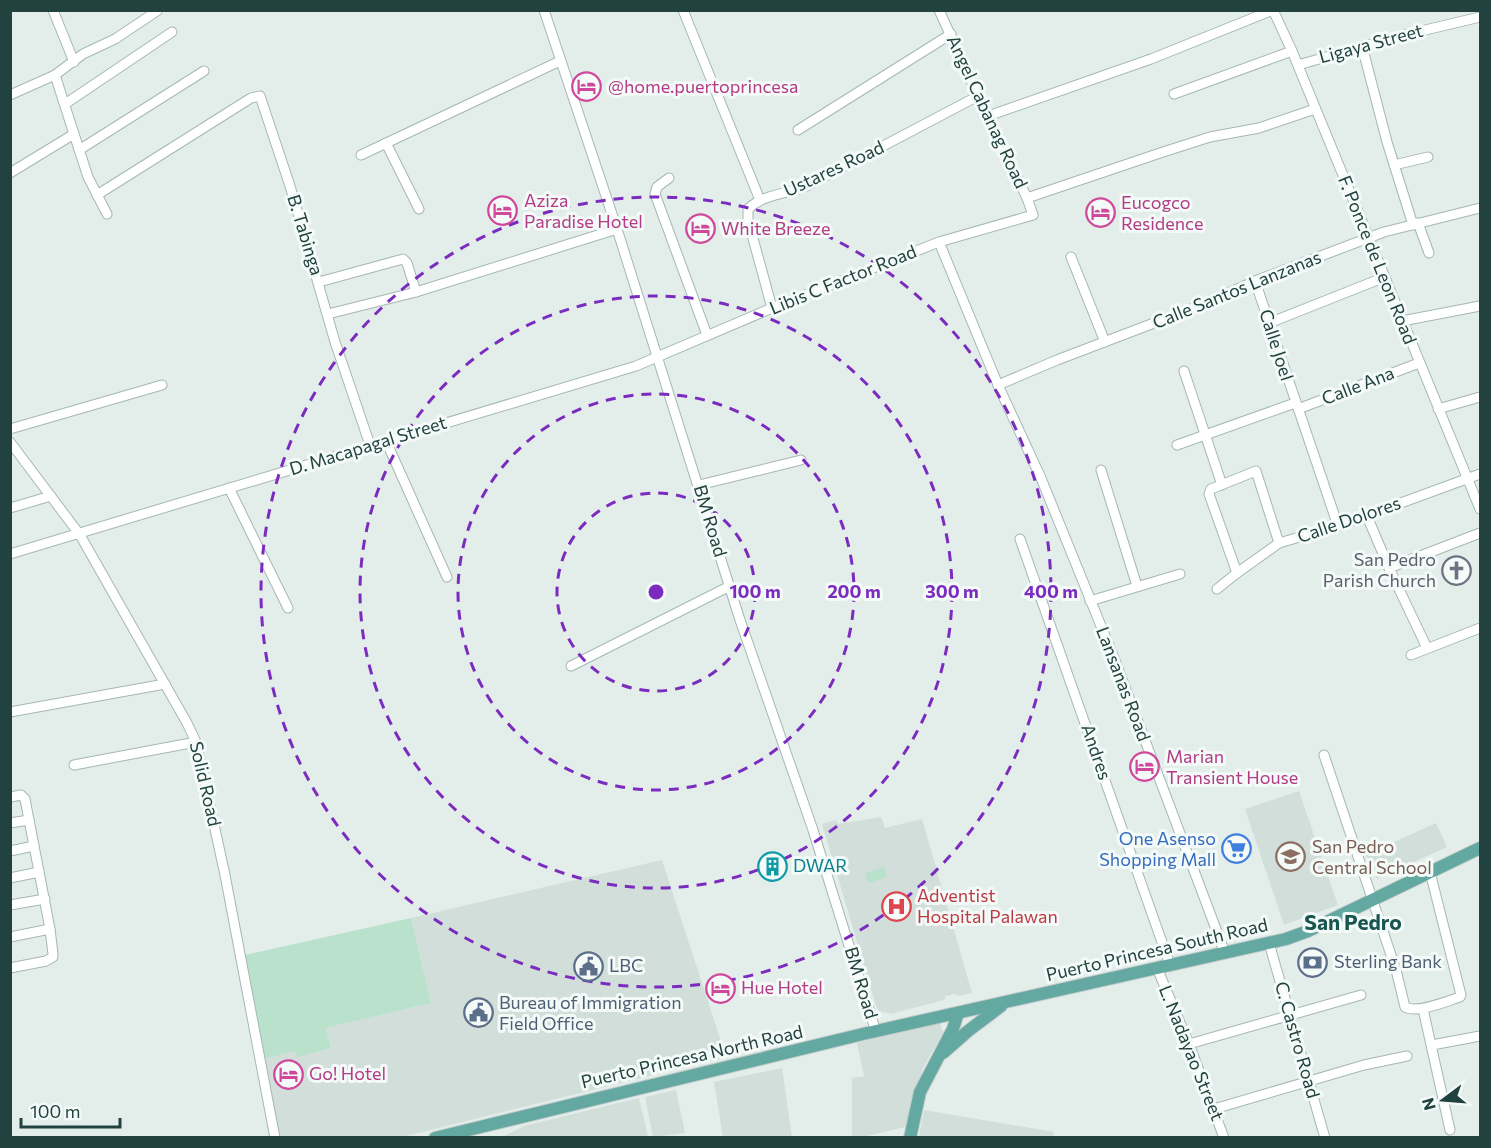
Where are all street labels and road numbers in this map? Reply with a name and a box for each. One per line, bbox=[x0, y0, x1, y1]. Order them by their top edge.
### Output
street label: Ligaya Street bbox=[1316, 19, 1425, 67]
street label: Angel Cabanag Road bbox=[943, 31, 1033, 192]
street label: Ustares Road bbox=[780, 135, 887, 201]
street label: F. Ponce de Leon Road bbox=[1334, 172, 1422, 347]
street label: B. Tabinga bbox=[283, 192, 329, 278]
street label: Libis C Factor Road bbox=[766, 240, 919, 319]
street label: Calle Santos Lanzanas bbox=[1149, 245, 1324, 333]
street label: Calle Joel bbox=[1255, 306, 1299, 383]
street label: Calle Ana bbox=[1318, 361, 1397, 409]
street label: D. Macapagal Street bbox=[286, 411, 449, 479]
street label: BM Road bbox=[690, 482, 732, 559]
street label: Calle Dolores bbox=[1294, 491, 1403, 547]
street label: Lansanas Road bbox=[1092, 623, 1156, 744]
street label: Andres bbox=[1077, 721, 1117, 783]
street label: Solid Road bbox=[186, 739, 226, 828]
street label: Puerto Princesa South Road bbox=[1044, 913, 1270, 985]
street label: BM Road bbox=[841, 944, 883, 1021]
street label: C. Castro Road bbox=[1271, 979, 1325, 1101]
street label: L. Nadayao Street bbox=[1155, 982, 1229, 1124]
street label: Puerto Princesa North Road bbox=[579, 1020, 805, 1092]

